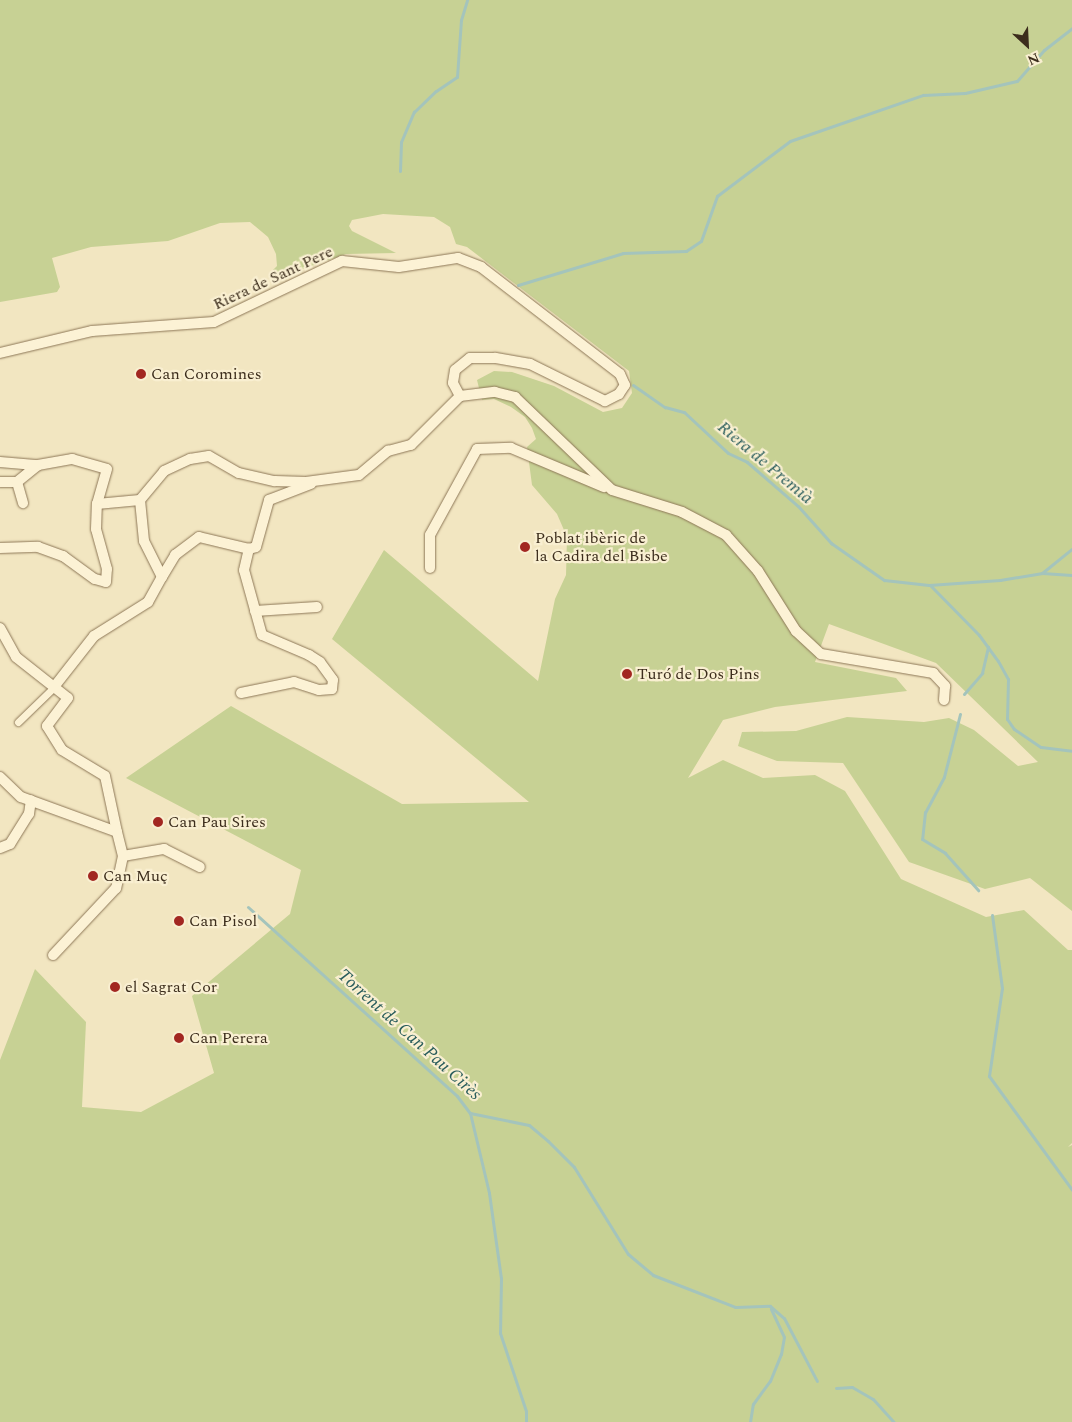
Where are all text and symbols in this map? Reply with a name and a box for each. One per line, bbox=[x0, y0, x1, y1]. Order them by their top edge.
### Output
north arrow bbox=[1002, 20, 1052, 70]
text: N bbox=[1024, 47, 1043, 71]
street label: Riera de Sant Pere bbox=[210, 242, 336, 314]
place label: Can Coromines bbox=[151, 364, 262, 384]
marker: Can Coromines bbox=[135, 368, 147, 380]
water label: Riera de Premià bbox=[713, 417, 817, 509]
place label: Poblat ibèric de la Cadira del Bisbe bbox=[535, 528, 668, 566]
marker: Poblat ibèric de la Cadira del Bisbe bbox=[519, 541, 531, 553]
place label: Turó de Dos Pins bbox=[637, 664, 760, 684]
marker: Turó de Dos Pins bbox=[621, 668, 633, 680]
place label: Can Pau Sires bbox=[168, 812, 266, 832]
marker: Can Pau Sires bbox=[152, 816, 164, 828]
place label: Can Muç bbox=[103, 866, 168, 886]
marker: Can Muç bbox=[87, 870, 99, 882]
place label: Can Pisol bbox=[189, 911, 257, 931]
marker: Can Pisol bbox=[173, 915, 185, 927]
water label: Torrent de Can Pau Cirès bbox=[333, 965, 485, 1105]
place label: el Sagrat Cor bbox=[125, 977, 217, 997]
marker: el Sagrat Cor bbox=[109, 981, 121, 993]
place label: Can Perera bbox=[189, 1028, 268, 1048]
marker: Can Perera bbox=[173, 1032, 185, 1044]

